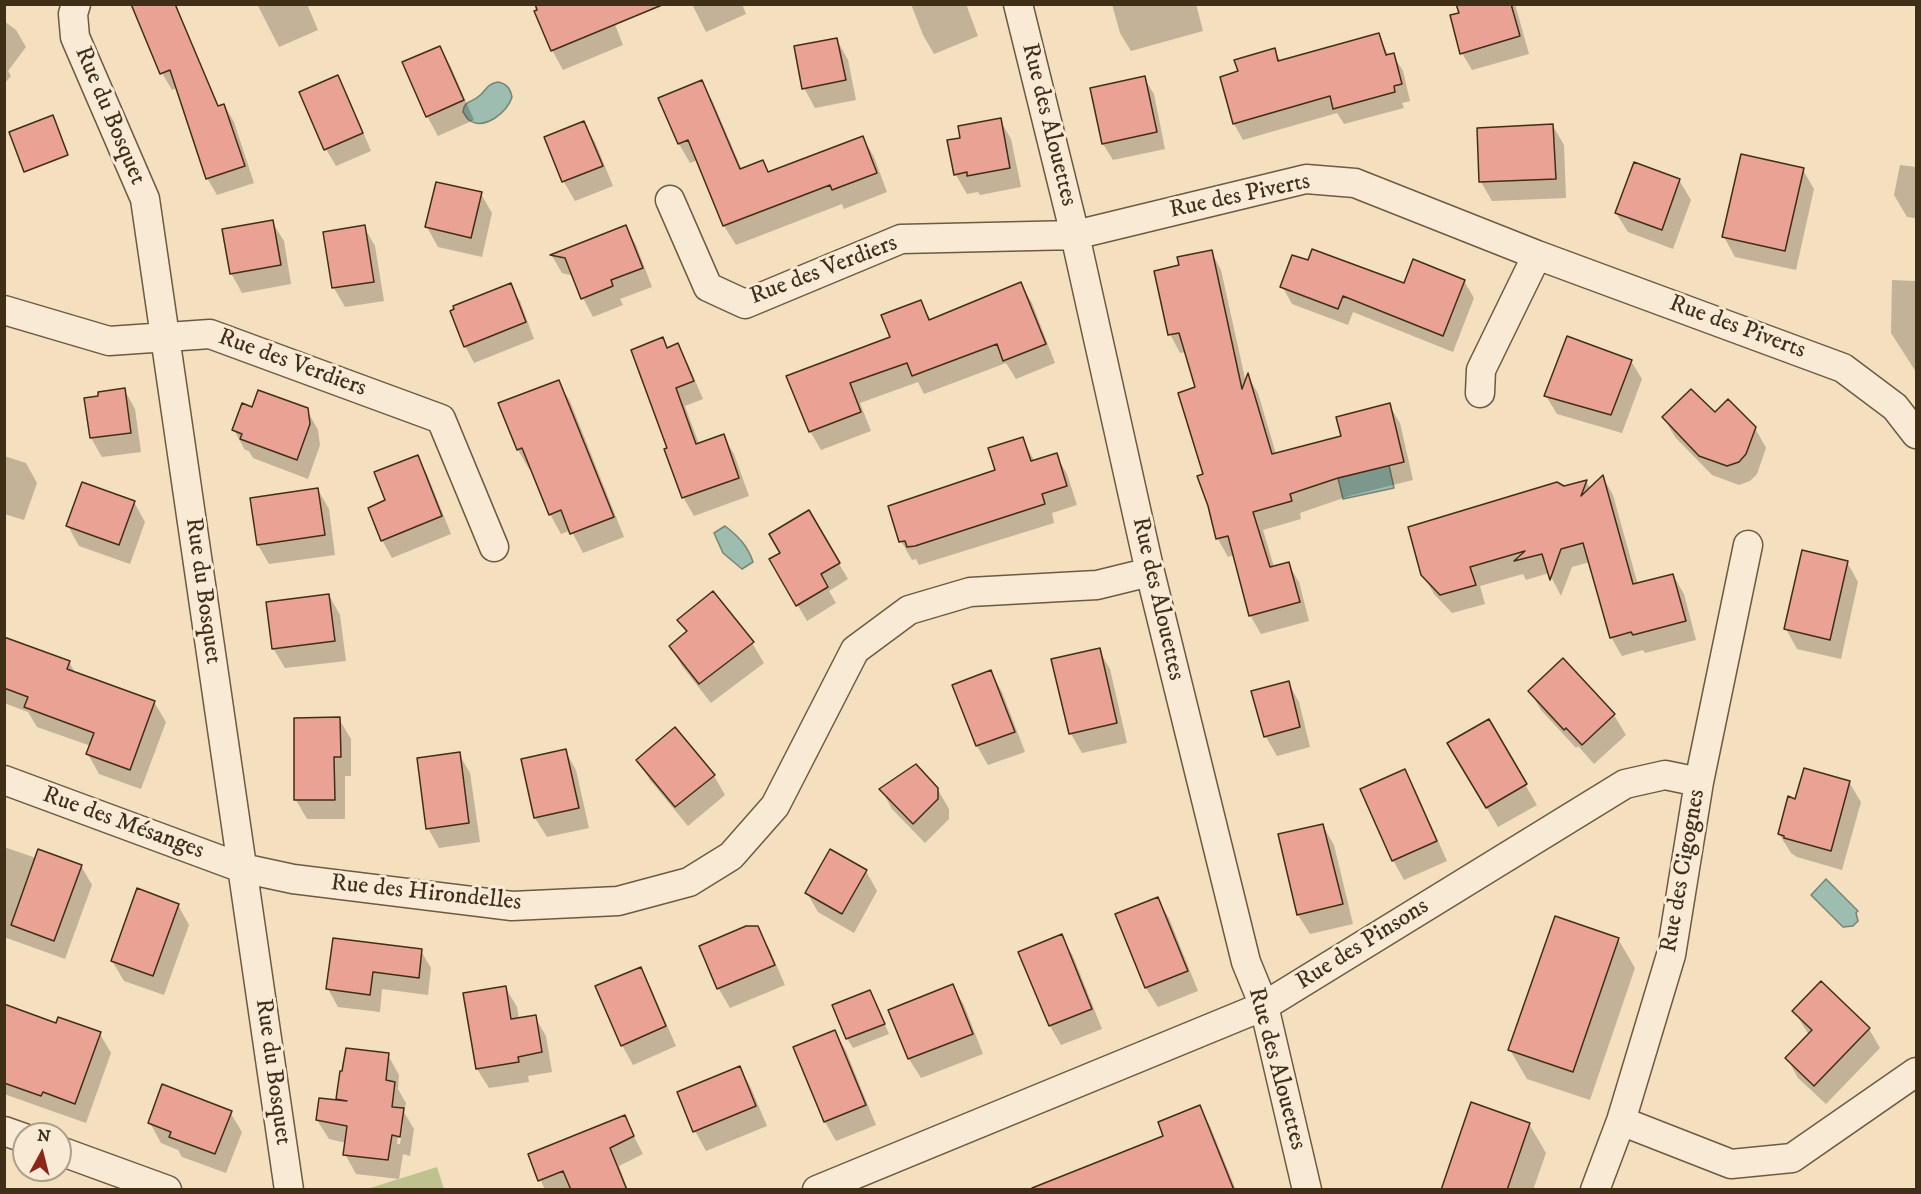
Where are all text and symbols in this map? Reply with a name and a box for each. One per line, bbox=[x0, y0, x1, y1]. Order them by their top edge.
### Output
street label: Rue des Alouettes bbox=[1014, 41, 1082, 209]
street label: Rue du Bosquet bbox=[67, 43, 151, 189]
street label: Rue des Piverts bbox=[1167, 168, 1313, 226]
street label: Rue des Verdiers bbox=[746, 230, 902, 312]
street label: Rue des Piverts bbox=[1665, 290, 1809, 366]
street label: Rue des Verdiers bbox=[214, 324, 370, 404]
street label: Rue des Alouettes bbox=[1124, 515, 1190, 683]
street label: Rue du Bosquet bbox=[177, 516, 227, 666]
street label: Rue des Mésanges bbox=[38, 781, 208, 867]
street label: Rue des Cigognes bbox=[1655, 787, 1713, 955]
street label: Rue des Hirondelles bbox=[329, 870, 523, 918]
street label: Rue des Pinsons bbox=[1292, 893, 1434, 997]
street label: Rue des Alouettes bbox=[1241, 985, 1311, 1153]
street label: Rue du Bosquet bbox=[247, 997, 297, 1147]
north arrow bbox=[12, 1122, 72, 1182]
text: N bbox=[36, 1125, 52, 1147]

